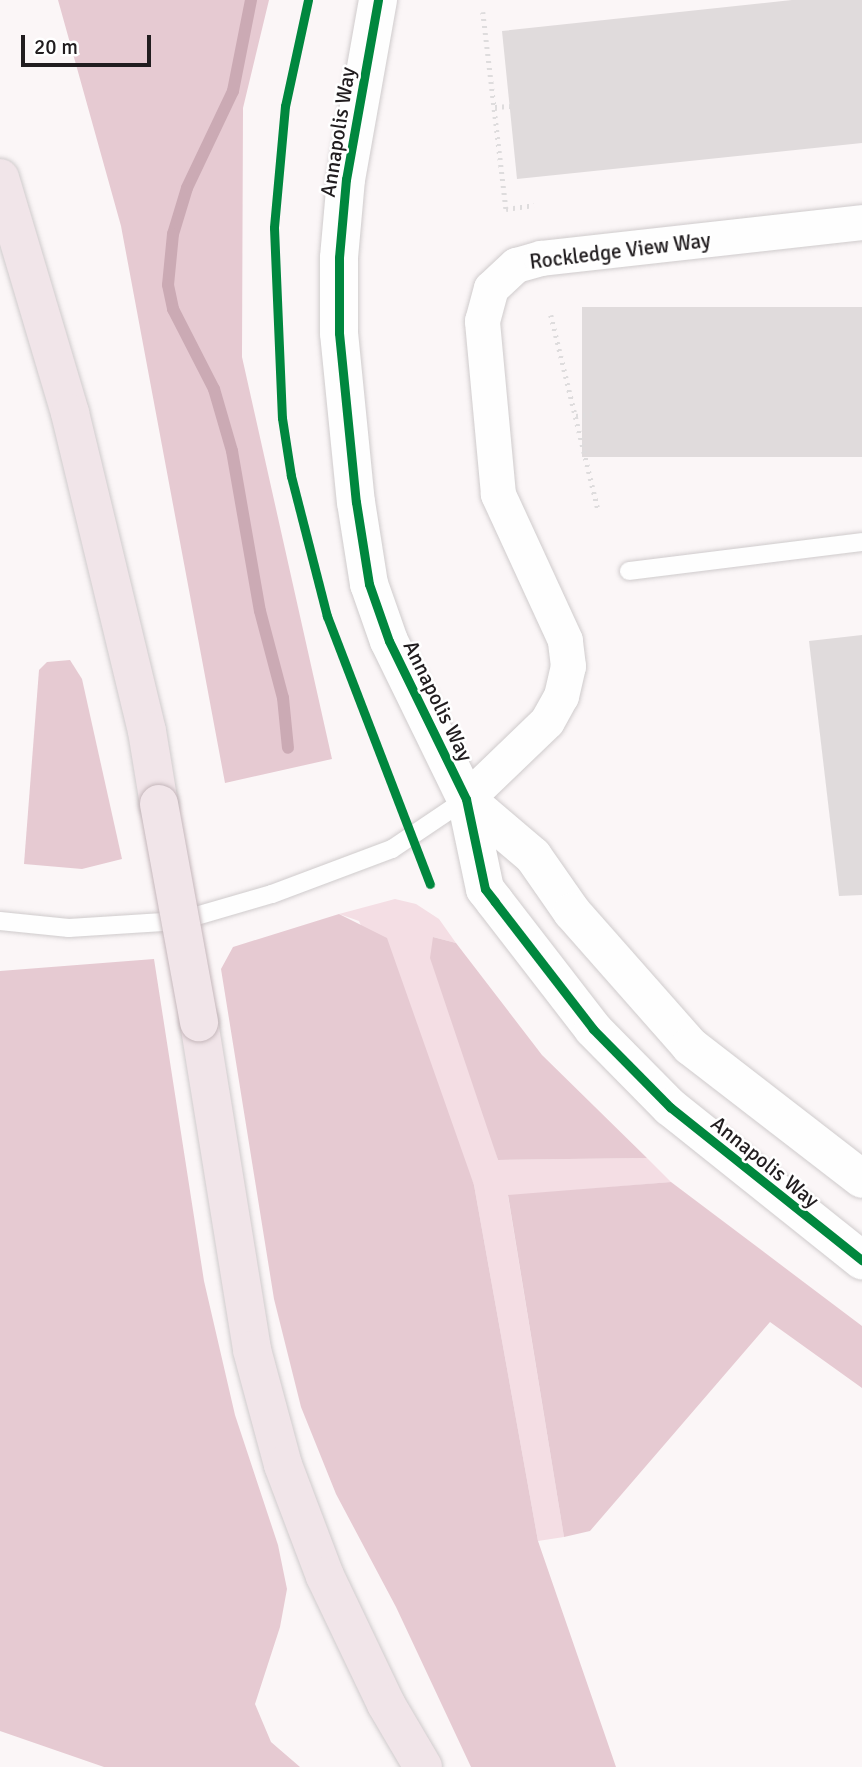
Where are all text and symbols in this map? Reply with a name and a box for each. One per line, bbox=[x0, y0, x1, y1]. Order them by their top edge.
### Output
scale bar bbox=[24, 21, 154, 65]
text: 20 m bbox=[34, 34, 78, 60]
street label: Annapolis Way bbox=[315, 65, 361, 199]
street label: Rockledge View Way bbox=[528, 227, 712, 275]
street label: Annapolis Way bbox=[398, 636, 478, 766]
street label: Annapolis Way bbox=[706, 1111, 824, 1213]

